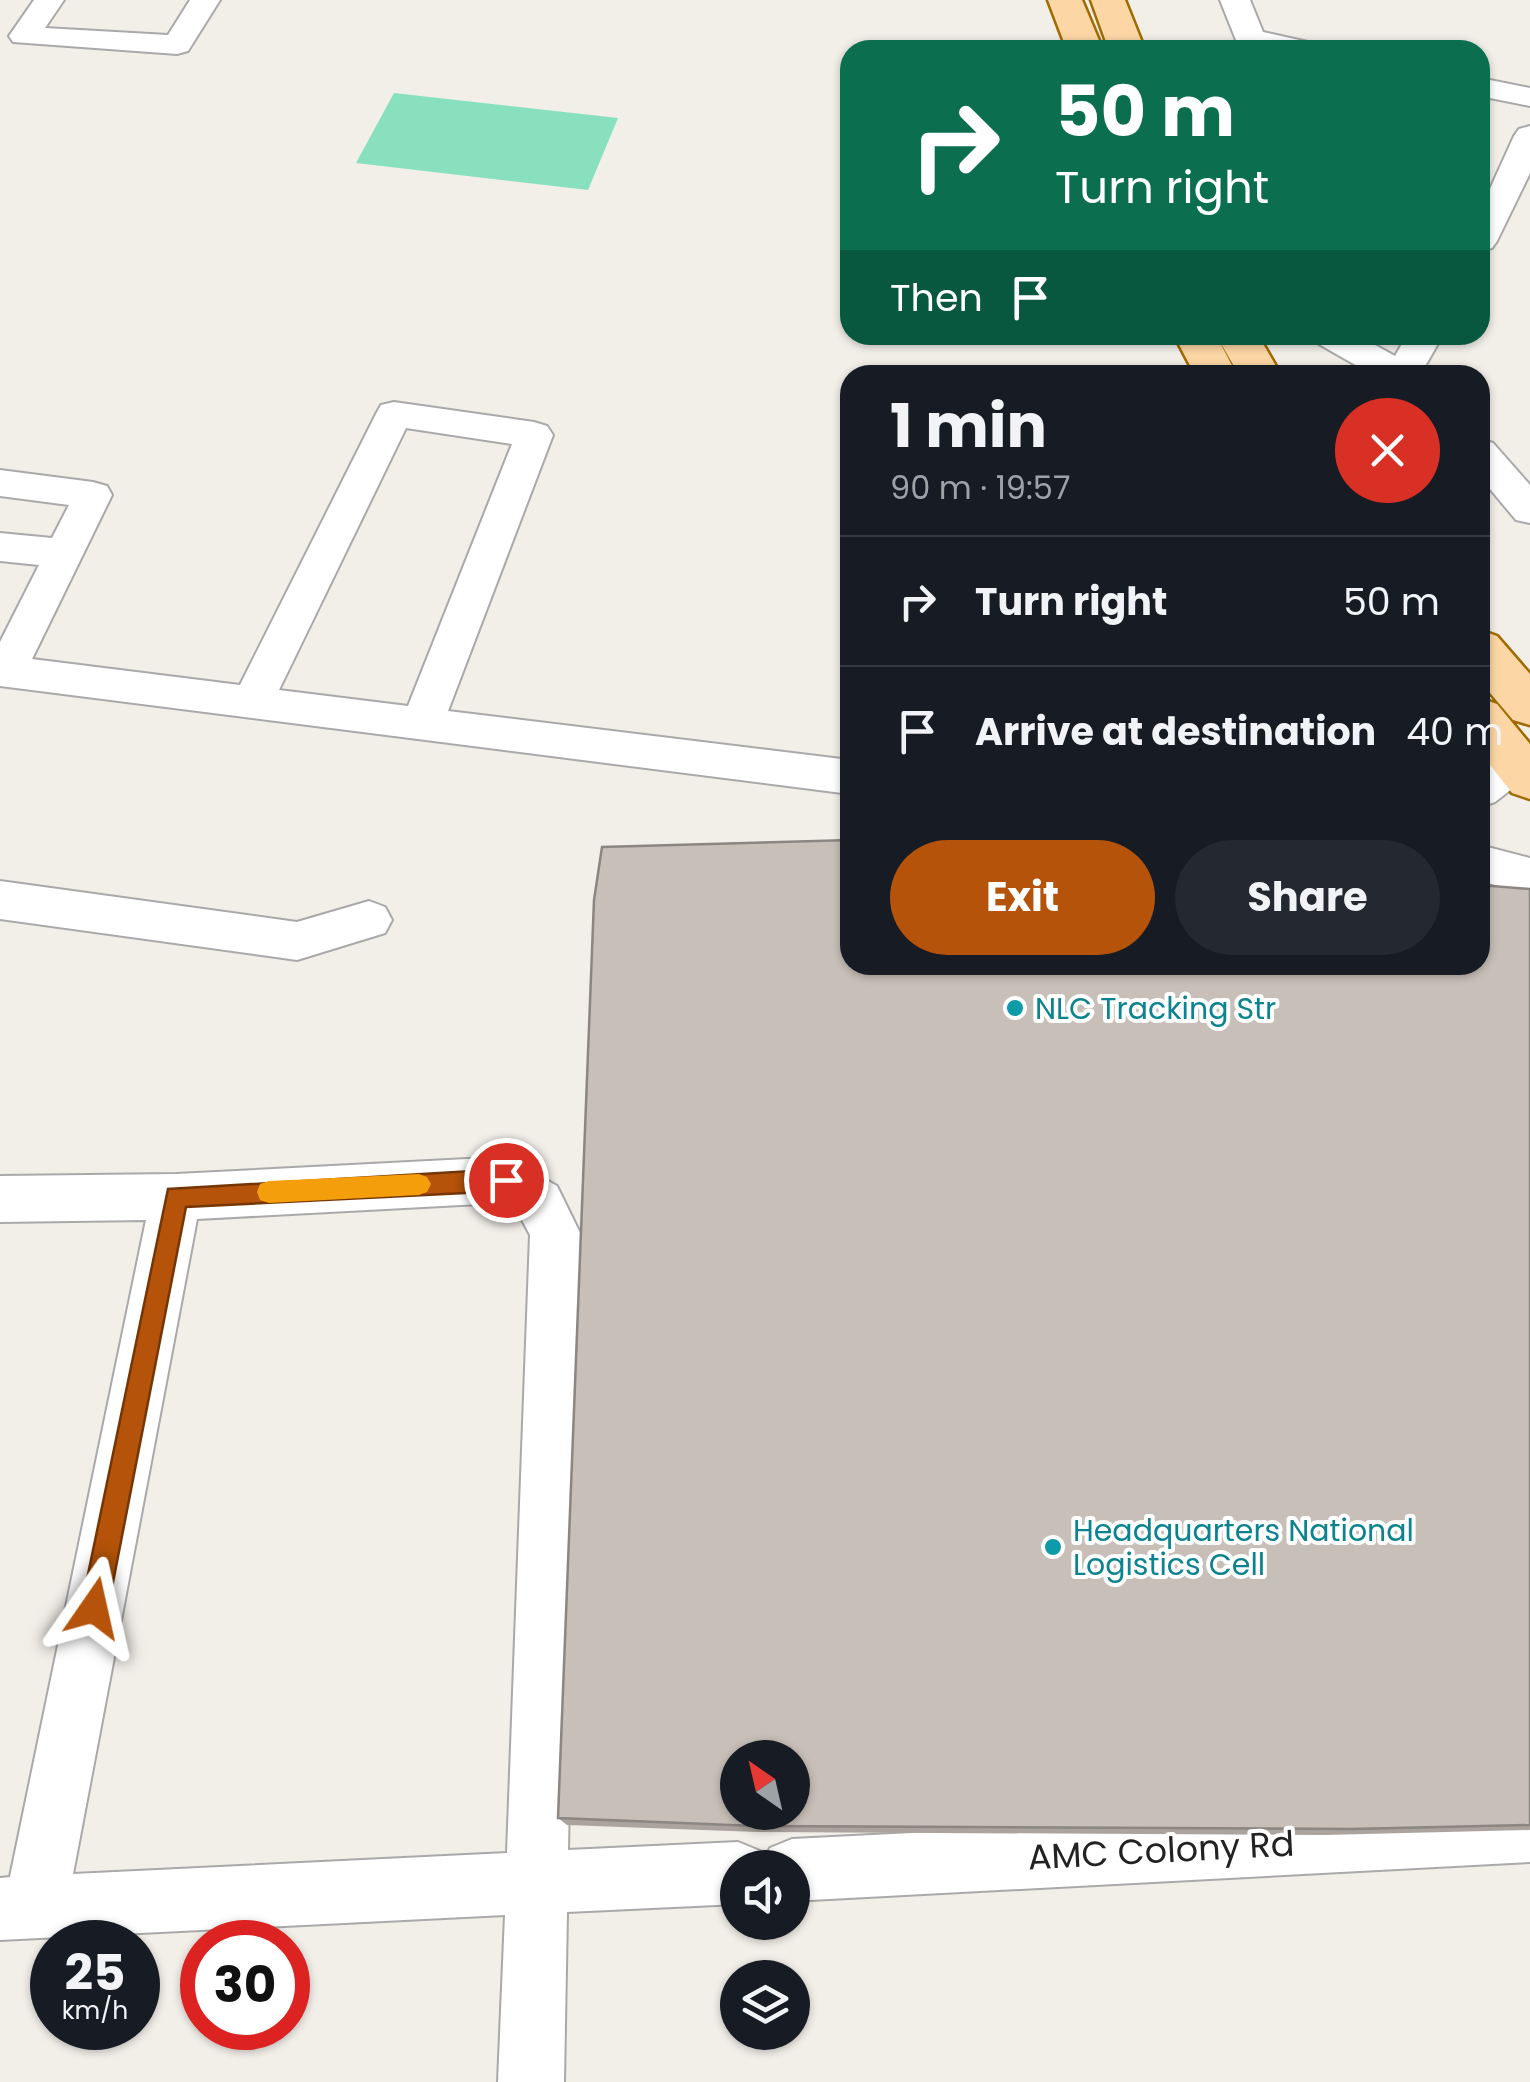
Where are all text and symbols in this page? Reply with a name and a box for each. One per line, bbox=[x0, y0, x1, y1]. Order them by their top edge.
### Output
text: 50 m bbox=[1055, 62, 1235, 161]
icon: right bbox=[890, 80, 1020, 210]
text: Turn right bbox=[1055, 156, 1269, 219]
icon: arrive bbox=[1003, 270, 1058, 325]
text: Then bbox=[890, 271, 983, 324]
text: 1 min bbox=[890, 384, 1047, 468]
button: close bbox=[1335, 398, 1440, 503]
text: 90 m · 19:57 bbox=[890, 465, 1070, 510]
icon: right bbox=[890, 574, 945, 629]
text: Turn right bbox=[975, 575, 1167, 628]
text: 50 m bbox=[1343, 575, 1440, 628]
icon: arrive bbox=[890, 704, 945, 759]
text: Arrive at destination bbox=[975, 705, 1376, 758]
text: 40 m bbox=[1406, 705, 1503, 758]
button: Exit bbox=[890, 840, 1155, 955]
button: Share bbox=[1175, 840, 1440, 955]
place label: NLC Tracking Str bbox=[1035, 987, 1276, 1030]
marker: NLC Tracking Str bbox=[1004, 997, 1026, 1019]
pin bbox=[464, 1138, 549, 1223]
icon: arrive bbox=[479, 1153, 534, 1208]
place label: Headquarters National Logistics Cell bbox=[1073, 1509, 1414, 1586]
marker: Headquarters National Logistics Cell bbox=[1042, 1536, 1064, 1558]
position arrow bbox=[42, 1556, 146, 1660]
north arrow bbox=[720, 1740, 810, 1830]
map controls bbox=[720, 1740, 810, 2050]
street label: AMC Colony Rd bbox=[1026, 1819, 1296, 1881]
button: sound bbox=[720, 1850, 810, 1940]
speed limit sign: 30 bbox=[180, 1920, 310, 2050]
text: 25 bbox=[64, 1937, 126, 2008]
button: layers bbox=[720, 1960, 810, 2050]
text: km/h bbox=[62, 1993, 128, 2028]

